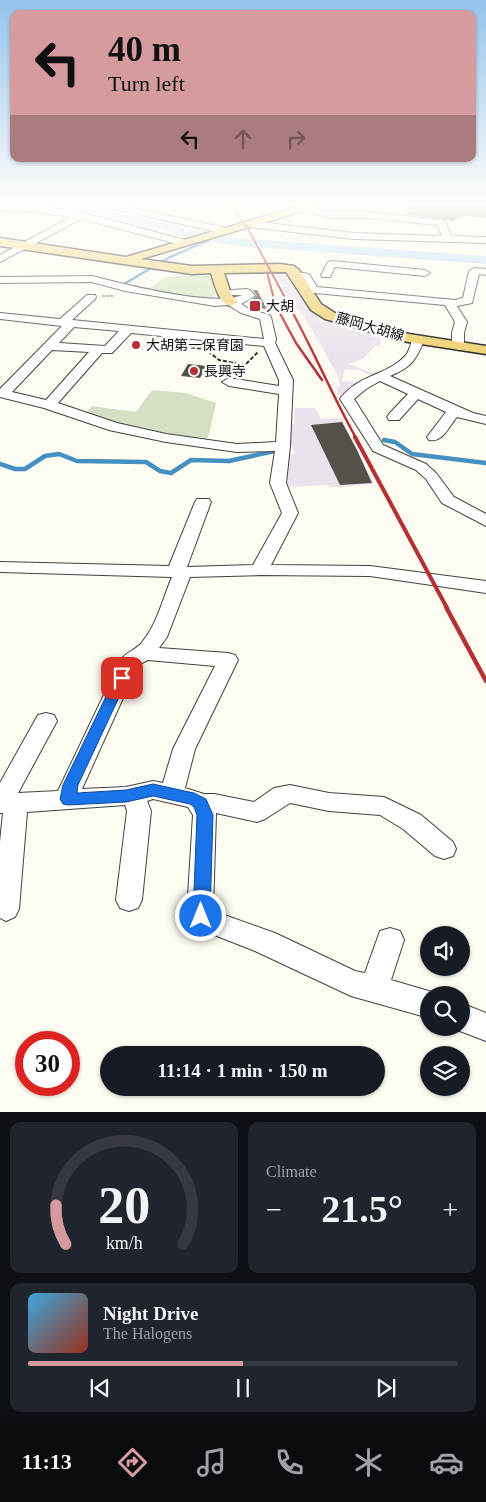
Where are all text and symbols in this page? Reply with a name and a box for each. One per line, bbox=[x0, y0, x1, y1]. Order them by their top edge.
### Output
icon: left bbox=[25, 30, 90, 95]
text: 40 m bbox=[108, 30, 181, 69]
text: Turn left bbox=[108, 71, 185, 96]
icon: left bbox=[176, 125, 204, 153]
icon: ahead bbox=[229, 125, 257, 153]
icon: right bbox=[282, 125, 310, 153]
marker: 大胡 bbox=[248, 299, 262, 313]
place label: 大胡 bbox=[266, 299, 294, 314]
street label: 藤岡大胡線 bbox=[334, 310, 406, 344]
place label: 大胡第一保育園 bbox=[146, 337, 244, 353]
marker: 大胡第一保育園 bbox=[130, 339, 142, 351]
place label: 長興寺 bbox=[204, 364, 246, 379]
marker: 長興寺 bbox=[188, 365, 200, 377]
pin bbox=[101, 657, 143, 699]
icon: arrive bbox=[108, 664, 136, 692]
position arrow bbox=[174, 889, 226, 941]
map controls bbox=[420, 926, 470, 1096]
button: sound bbox=[420, 926, 470, 976]
button: search bbox=[420, 986, 470, 1036]
speed limit sign: 30 bbox=[15, 1031, 80, 1096]
button: layers bbox=[420, 1046, 470, 1096]
text: 11:14 · 1 min · 150 m bbox=[158, 1060, 327, 1081]
text: Climate bbox=[266, 1163, 317, 1180]
text: 20 bbox=[98, 1177, 150, 1234]
text: 21.5° bbox=[321, 1188, 403, 1230]
text: − bbox=[266, 1194, 282, 1225]
text: + bbox=[442, 1194, 458, 1225]
text: km/h bbox=[106, 1233, 142, 1253]
text: Night Drive bbox=[103, 1303, 199, 1324]
text: The Halogens bbox=[103, 1325, 192, 1342]
icon: previous bbox=[86, 1374, 114, 1402]
icon: pause bbox=[229, 1374, 257, 1402]
icon: next bbox=[372, 1374, 400, 1402]
icon: directions bbox=[115, 1445, 150, 1480]
icon: music bbox=[194, 1445, 229, 1480]
icon: phone bbox=[272, 1445, 307, 1480]
icon: climate bbox=[351, 1445, 386, 1480]
icon: car bbox=[429, 1445, 464, 1480]
text: 11:13 bbox=[22, 1449, 72, 1474]

